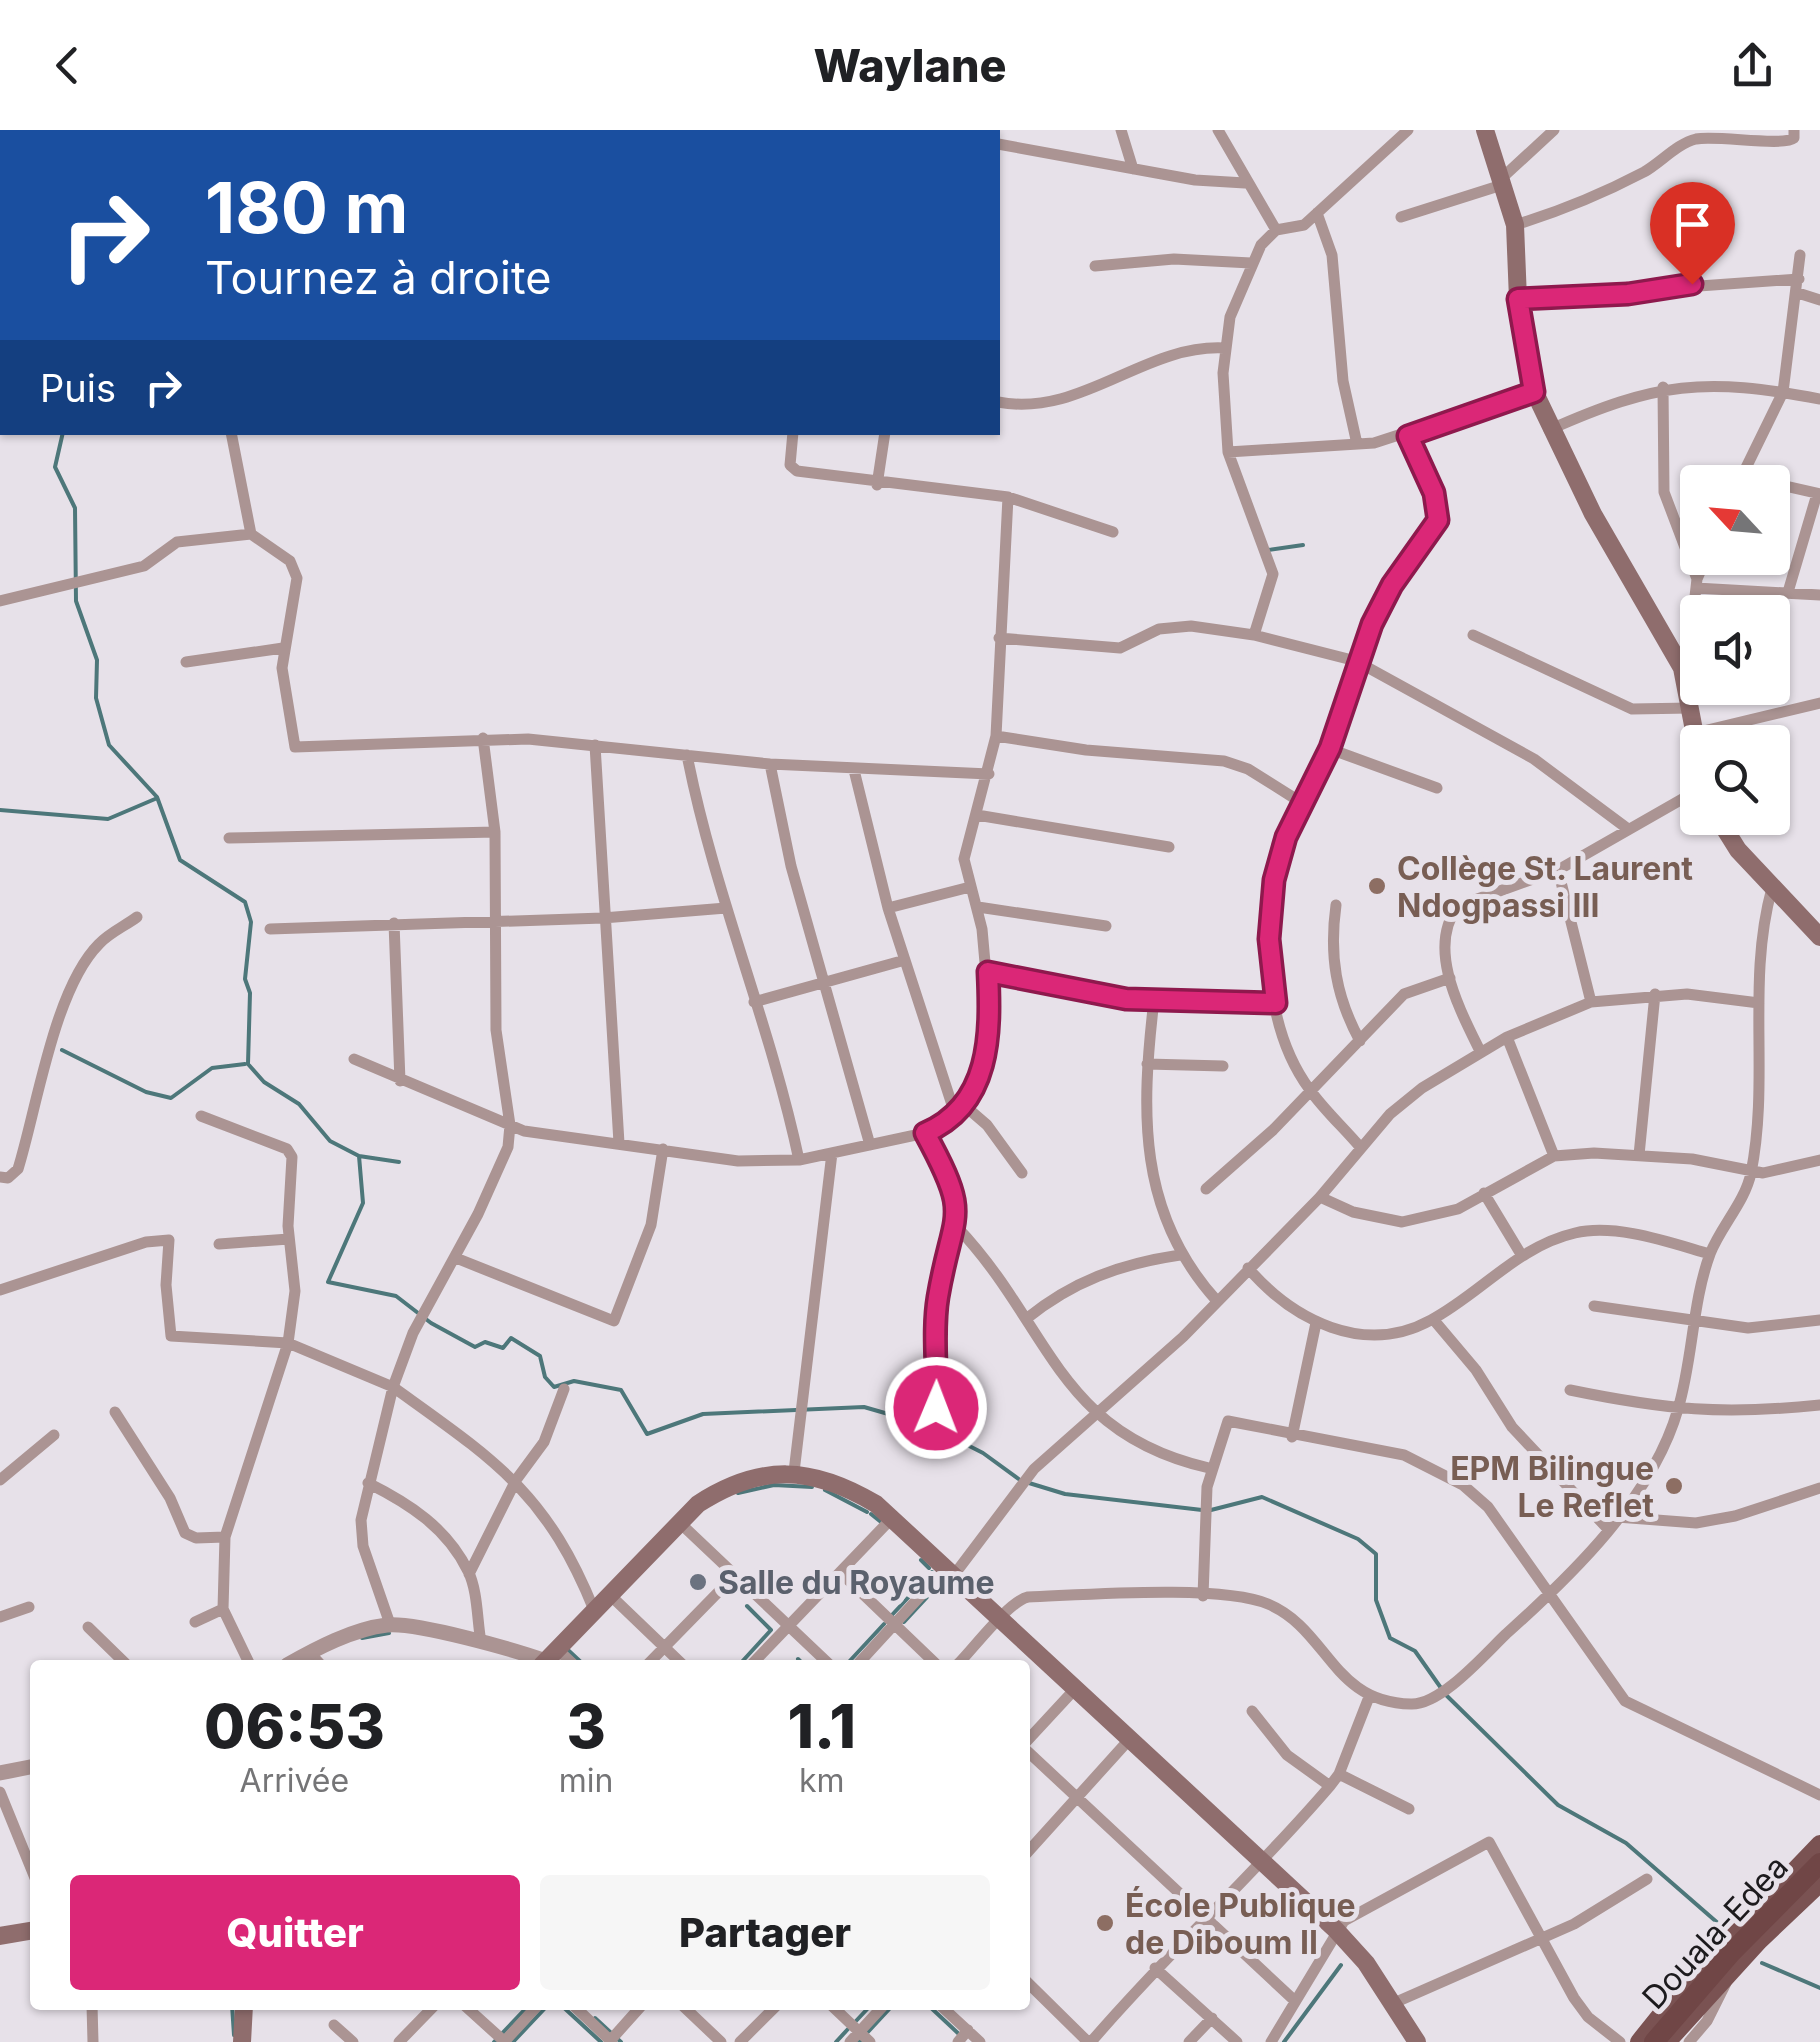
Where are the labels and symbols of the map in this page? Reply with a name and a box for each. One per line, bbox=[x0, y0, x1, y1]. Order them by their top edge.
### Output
pin bbox=[1650, 182, 1735, 285]
north arrow bbox=[1680, 465, 1790, 575]
place label: Collège St. Laurent Ndogpassi III bbox=[1397, 849, 1693, 925]
marker: Collège St. Laurent Ndogpassi III bbox=[1366, 875, 1388, 897]
position arrow bbox=[884, 1356, 988, 1460]
place label: EPM Bilingue Le Reflet bbox=[1450, 1449, 1654, 1525]
marker: EPM Bilingue Le Reflet bbox=[1663, 1475, 1685, 1497]
place label: Salle du Royaume bbox=[718, 1563, 995, 1602]
marker: Salle du Royaume bbox=[687, 1571, 709, 1593]
street label: Douala-Edea bbox=[1634, 1847, 1796, 2017]
place label: École Publique de Diboum II bbox=[1125, 1886, 1356, 1962]
marker: École Publique de Diboum II bbox=[1094, 1912, 1116, 1934]

